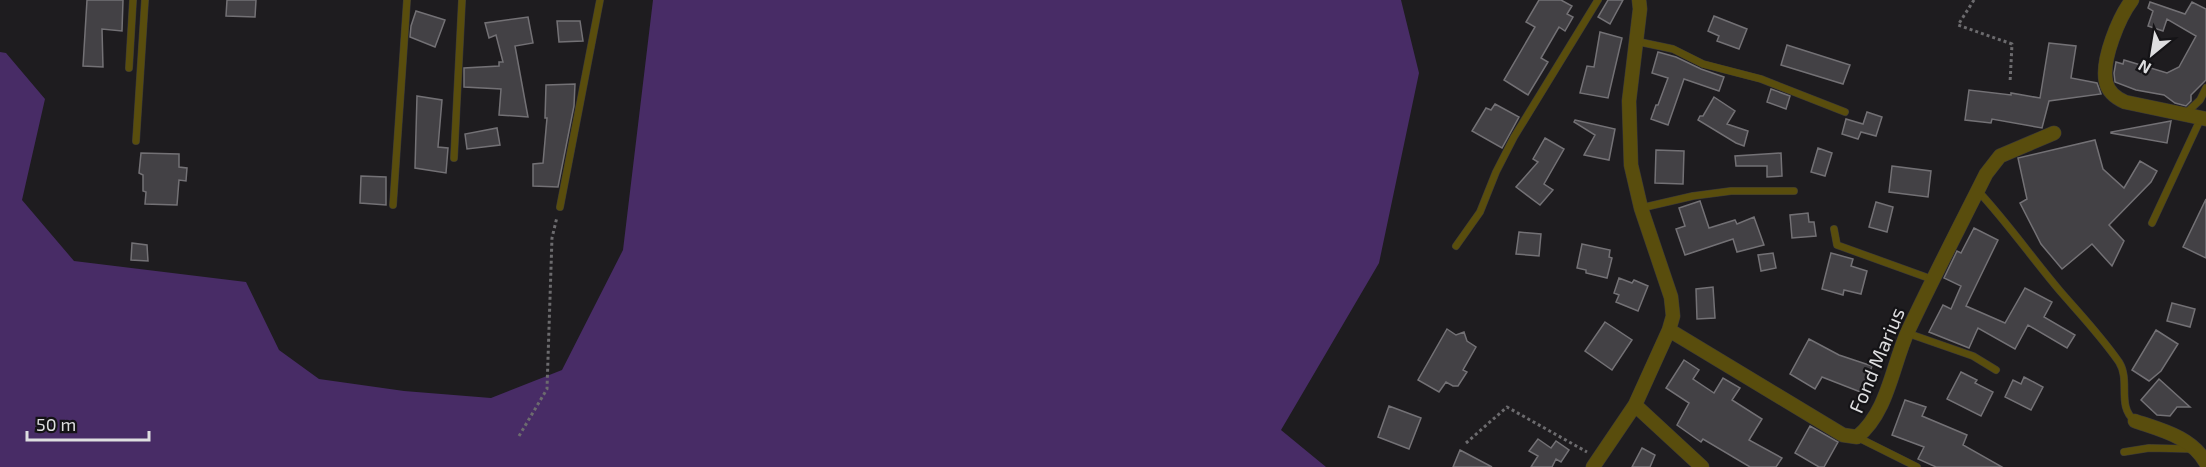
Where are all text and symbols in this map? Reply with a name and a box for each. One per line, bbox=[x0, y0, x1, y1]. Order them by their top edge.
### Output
north arrow bbox=[2122, 24, 2182, 84]
text: N bbox=[2134, 56, 2154, 79]
street label: Fond Marius bbox=[1843, 304, 1909, 416]
scale bar bbox=[27, 404, 148, 442]
text: 50 m bbox=[36, 413, 76, 435]

